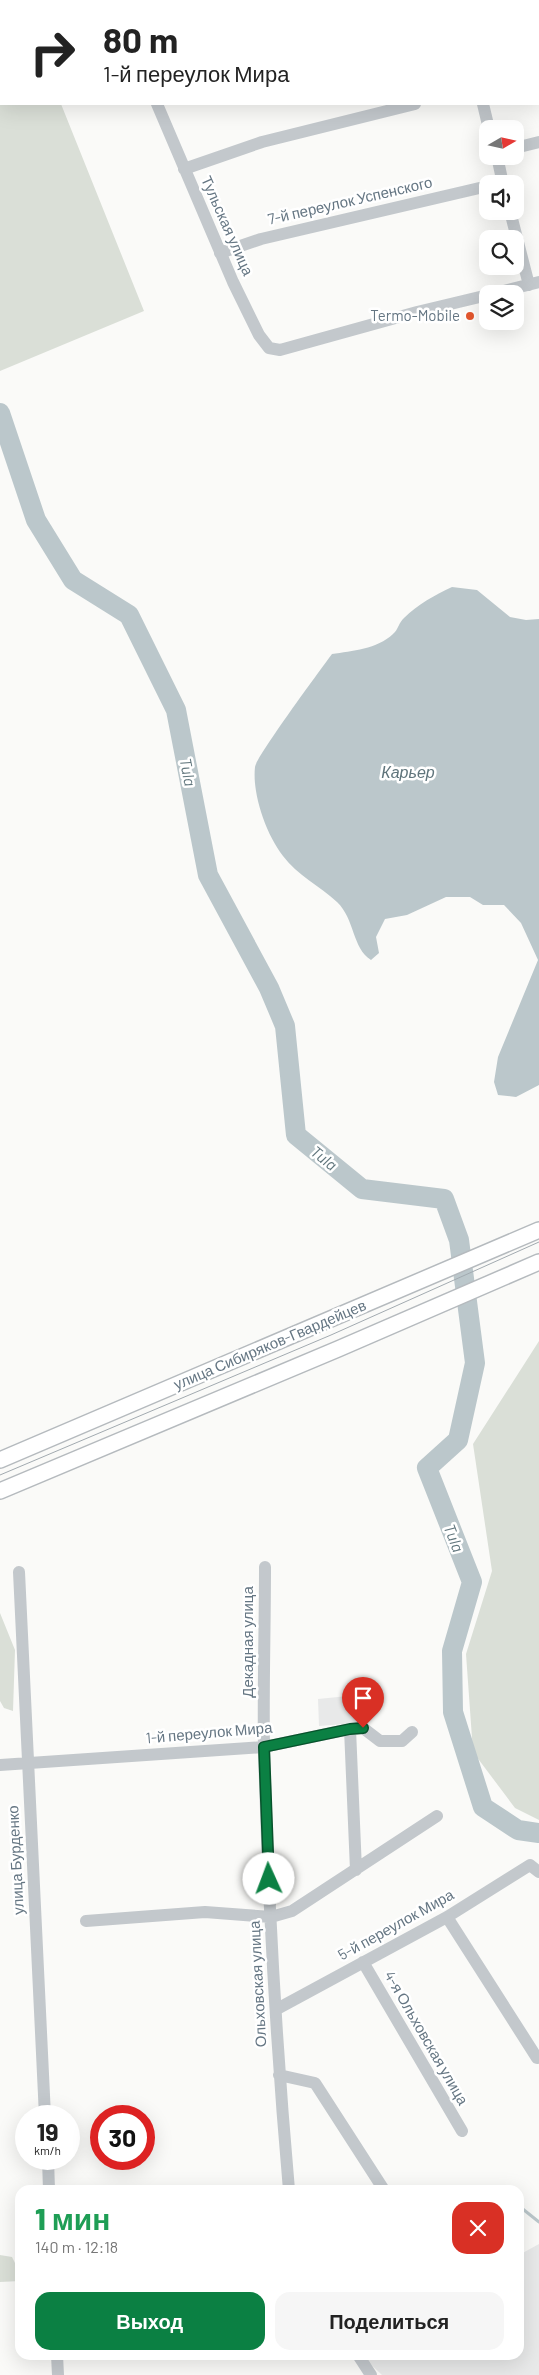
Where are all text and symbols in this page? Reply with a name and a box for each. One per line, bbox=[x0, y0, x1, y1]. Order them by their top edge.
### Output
text: 80 m bbox=[103, 18, 178, 60]
icon: right bbox=[20, 20, 85, 85]
text: 1-й переулок Мира bbox=[103, 60, 289, 86]
north arrow bbox=[479, 120, 524, 165]
map controls bbox=[479, 120, 524, 330]
street label: 7-й переулок Успенского bbox=[266, 172, 434, 228]
street label: Тульская улица bbox=[198, 173, 258, 279]
button: sound bbox=[479, 175, 524, 220]
button: search bbox=[479, 230, 524, 275]
button: layers bbox=[479, 285, 524, 330]
place label: Termo-Mobile bbox=[370, 306, 460, 324]
marker: Termo-Mobile bbox=[464, 310, 476, 322]
water label: Tula bbox=[176, 756, 201, 788]
water label: Карьер bbox=[381, 762, 435, 781]
water label: Tula bbox=[307, 1141, 341, 1174]
street label: улица Сибиряков-Гвардейцев bbox=[171, 1295, 369, 1393]
water label: Tula bbox=[440, 1521, 468, 1555]
street label: Декадная улица bbox=[238, 1586, 256, 1698]
pin bbox=[342, 1677, 384, 1728]
icon: arrive bbox=[349, 1684, 377, 1712]
street label: 1-й переулок Мира bbox=[145, 1717, 274, 1747]
street label: улица Бурденко bbox=[3, 1805, 27, 1915]
position arrow bbox=[242, 1852, 294, 1904]
street label: 5-й переулок Мира bbox=[334, 1885, 457, 1963]
street label: Ольховская улица bbox=[245, 1920, 269, 2048]
street label: 4-я Ольховская улица bbox=[381, 1967, 473, 2108]
speed limit sign: 30 bbox=[90, 2105, 155, 2170]
text: 19 bbox=[36, 2116, 59, 2146]
text: km/h bbox=[34, 2143, 61, 2157]
text: 1 мин bbox=[35, 2200, 110, 2236]
button: close bbox=[452, 2202, 504, 2254]
text: 140 m · 12:18 bbox=[35, 2237, 118, 2256]
button: Выход bbox=[35, 2292, 265, 2350]
button: Поделиться bbox=[275, 2292, 504, 2350]

